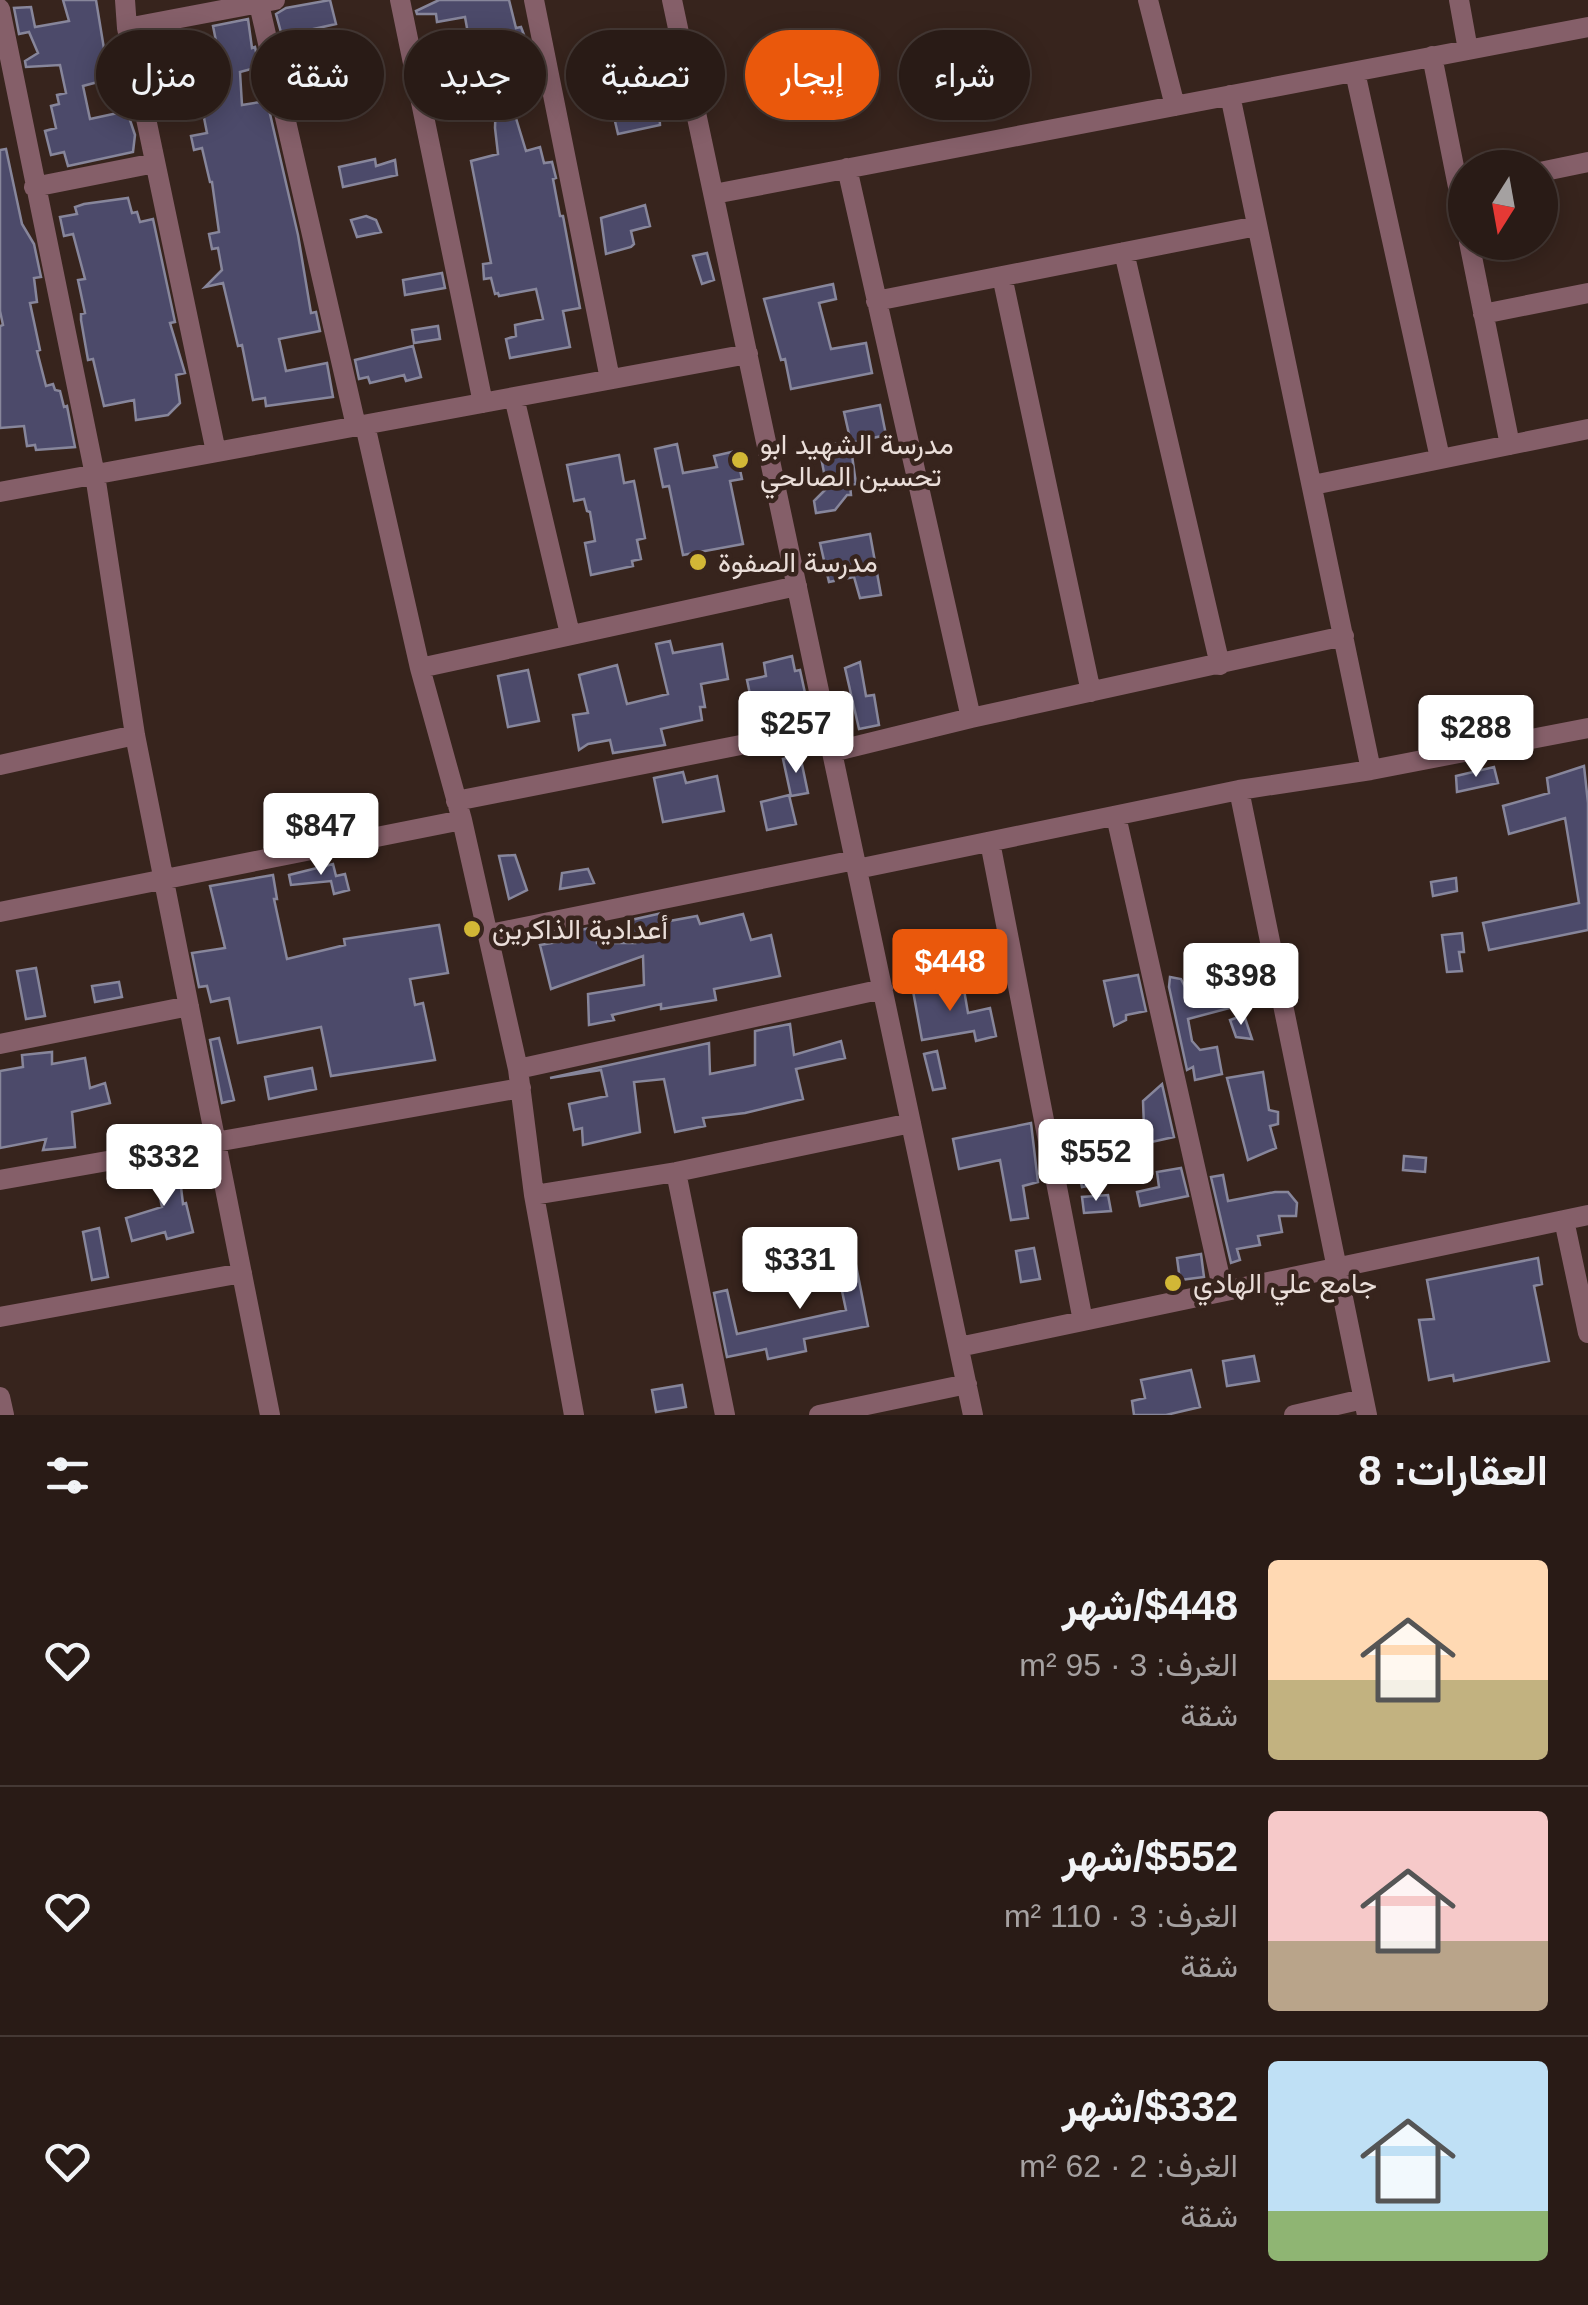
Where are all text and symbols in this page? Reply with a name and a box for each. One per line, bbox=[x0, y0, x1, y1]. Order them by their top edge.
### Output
chip: منزل bbox=[96, 30, 231, 120]
chip: شقة bbox=[251, 30, 384, 120]
chip: جديد bbox=[404, 30, 546, 120]
chip: تصفية bbox=[566, 30, 725, 120]
chip: إيجار bbox=[745, 30, 879, 120]
chip: شراء bbox=[899, 30, 1030, 120]
north arrow bbox=[1448, 150, 1558, 260]
map controls bbox=[1448, 150, 1558, 260]
place label: مدرسة الشهيد ابو تحسين الصالحي bbox=[760, 429, 954, 499]
marker: مدرسة الشهيد ابو تحسين الصالحي bbox=[729, 449, 751, 471]
place label: مدرسة الصفوة bbox=[718, 547, 878, 580]
marker: مدرسة الصفوة bbox=[687, 551, 709, 573]
pin: $257 bbox=[737, 691, 855, 776]
pin: $288 bbox=[1417, 695, 1535, 780]
text: $257 bbox=[760, 705, 832, 741]
text: $288 bbox=[1440, 709, 1512, 745]
pin: $847 bbox=[262, 793, 380, 878]
text: $847 bbox=[285, 807, 357, 843]
place label: أعدادية الذاكرين bbox=[492, 914, 668, 947]
marker: أعدادية الذاكرين bbox=[461, 918, 483, 940]
pin: $448 bbox=[891, 929, 1009, 1014]
text: $448 bbox=[914, 943, 986, 979]
pin: $398 bbox=[1182, 943, 1300, 1028]
text: $398 bbox=[1205, 957, 1277, 993]
pin: $552 bbox=[1037, 1119, 1155, 1204]
pin: $332 bbox=[105, 1124, 223, 1209]
text: $552 bbox=[1060, 1133, 1132, 1169]
text: $332 bbox=[128, 1138, 200, 1174]
pin: $331 bbox=[741, 1227, 859, 1312]
text: $331 bbox=[764, 1241, 836, 1277]
place label: جامع علي الهادي bbox=[1193, 1268, 1377, 1306]
marker: جامع علي الهادي bbox=[1162, 1272, 1184, 1294]
text: العقارات: 8 bbox=[1358, 1447, 1548, 1494]
icon: filters bbox=[40, 1448, 95, 1503]
text: $448/شهر bbox=[1062, 1582, 1238, 1629]
icon: home bbox=[1348, 1600, 1468, 1720]
icon: heart bbox=[40, 1633, 95, 1688]
text: الغرف: 3 · 95 m² bbox=[1019, 1647, 1238, 1683]
text: شقة bbox=[1180, 1697, 1238, 1733]
text: $552/شهر bbox=[1062, 1833, 1238, 1880]
icon: home bbox=[1348, 1851, 1468, 1971]
icon: heart bbox=[40, 1884, 95, 1939]
text: الغرف: 3 · 110 m² bbox=[1004, 1898, 1238, 1934]
text: شقة bbox=[1180, 1948, 1238, 1984]
text: $332/شهر bbox=[1062, 2083, 1238, 2130]
icon: home bbox=[1348, 2101, 1468, 2221]
icon: heart bbox=[40, 2134, 95, 2189]
text: الغرف: 2 · 62 m² bbox=[1019, 2148, 1238, 2184]
text: شقة bbox=[1180, 2198, 1238, 2234]

